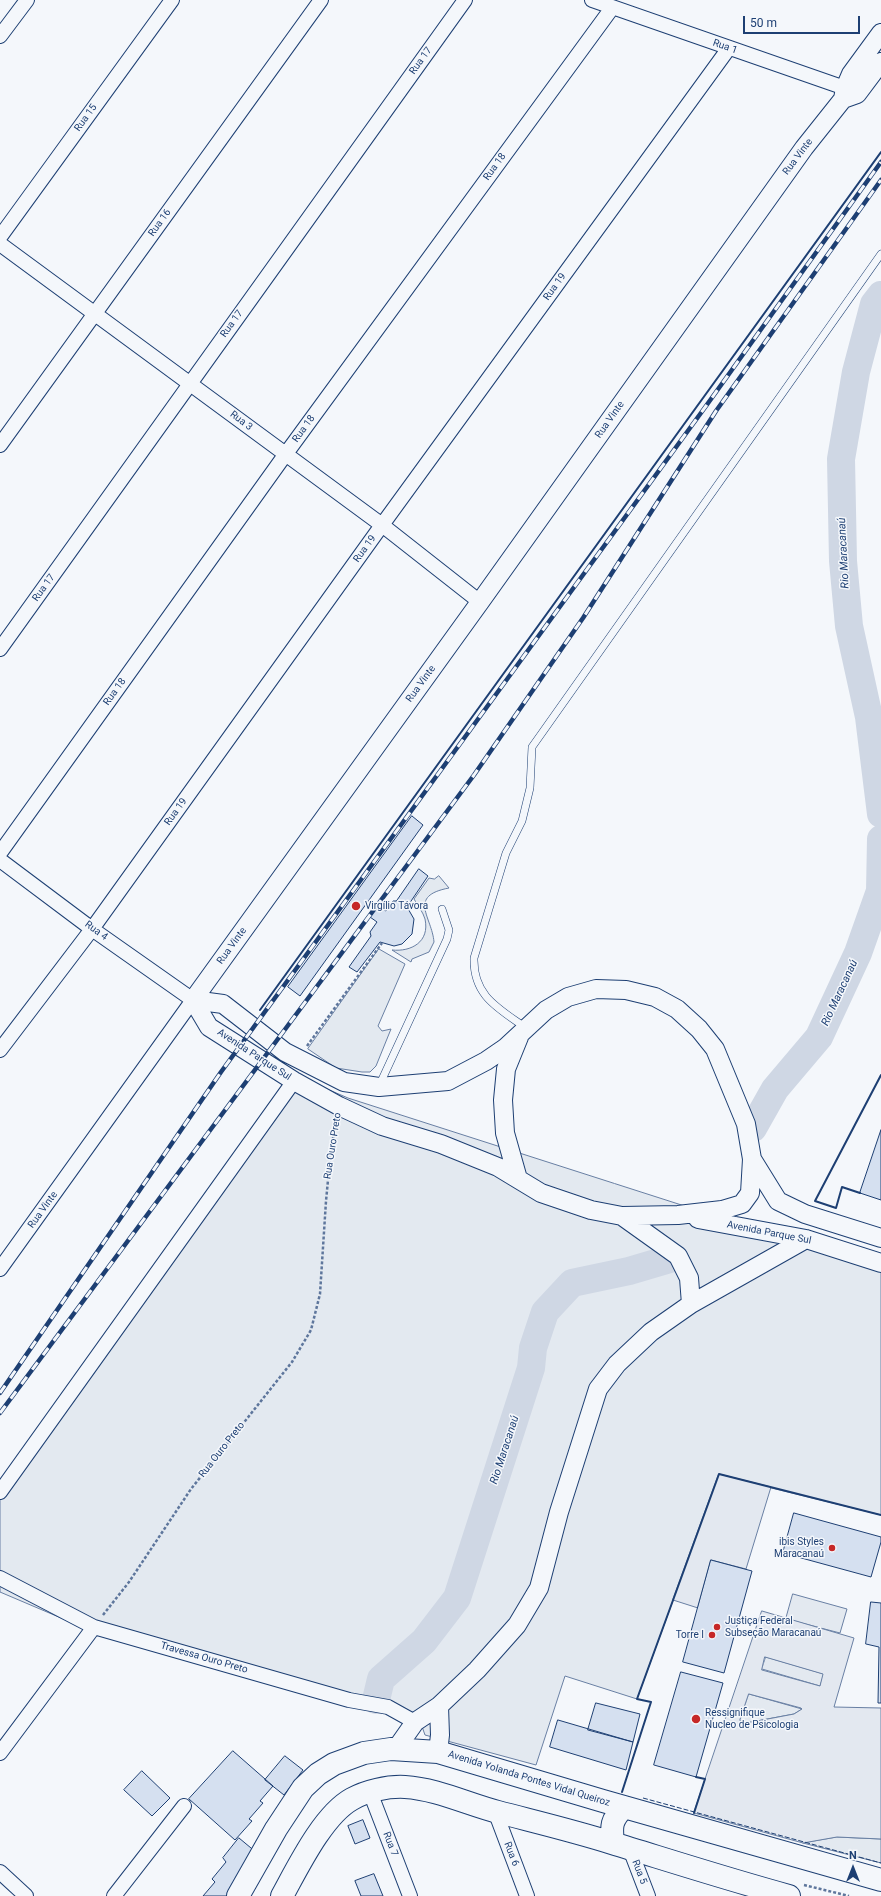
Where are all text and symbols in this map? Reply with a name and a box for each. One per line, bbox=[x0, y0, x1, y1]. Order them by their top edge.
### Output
scale bar bbox=[745, 8, 862, 34]
text: 50 m bbox=[750, 16, 777, 30]
street label: Rua 1 bbox=[711, 37, 739, 57]
street label: Rua 17 bbox=[407, 45, 435, 77]
street label: Rua 15 bbox=[72, 102, 100, 134]
street label: Rua Vinte bbox=[780, 136, 816, 178]
street label: Rua 18 bbox=[481, 151, 509, 183]
street label: Rua 16 bbox=[146, 207, 174, 239]
street label: Rua 19 bbox=[541, 271, 569, 303]
street label: Rua 17 bbox=[218, 308, 246, 340]
street label: Rua Vinte bbox=[593, 399, 627, 441]
street label: Rua 3 bbox=[227, 409, 255, 433]
street label: Rua 18 bbox=[290, 413, 318, 445]
water label: Rio Maracanaú bbox=[836, 517, 852, 589]
street label: Rua 19 bbox=[351, 533, 379, 565]
street label: Rua 17 bbox=[30, 572, 58, 604]
street label: Rua Vinte bbox=[404, 663, 438, 705]
street label: Rua 18 bbox=[101, 676, 129, 708]
street label: Rua 19 bbox=[162, 796, 190, 828]
marker: Virgílio Távora bbox=[350, 900, 362, 912]
place label: Virgílio Távora bbox=[365, 900, 428, 912]
street label: Rua 4 bbox=[82, 919, 110, 943]
street label: Rua Vinte bbox=[215, 925, 249, 967]
water label: Rio Maracanaú bbox=[819, 958, 861, 1028]
street label: Avenida Parque Sul bbox=[215, 1027, 293, 1083]
street label: Rua Ouro Preto bbox=[322, 1112, 344, 1180]
street label: Rua Vinte bbox=[26, 1189, 60, 1231]
street label: Avenida Parque Sul bbox=[726, 1219, 812, 1247]
water label: Rio Maracanaú bbox=[488, 1414, 522, 1486]
street label: Rua Ouro Preto bbox=[197, 1420, 247, 1480]
place label: ibis Styles Maracanaú bbox=[774, 1536, 824, 1560]
marker: ibis Styles Maracanaú bbox=[827, 1543, 837, 1553]
place label: Justiça Federal Subseção Maracanaú bbox=[725, 1615, 821, 1638]
marker: Justiça Federal Subseção Maracanaú bbox=[712, 1622, 722, 1632]
place label: Torre I bbox=[676, 1629, 704, 1641]
marker: Torre I bbox=[707, 1630, 717, 1640]
street label: Travessa Ouro Preto bbox=[159, 1640, 249, 1676]
place label: Ressignifique Nucleo de Psicologia bbox=[705, 1707, 799, 1730]
marker: Ressignifique Nucleo de Psicologia bbox=[690, 1713, 702, 1725]
street label: Avenida Yolanda Pontes Vidal Queiroz bbox=[447, 1749, 611, 1809]
street label: Rua 7 bbox=[380, 1830, 400, 1858]
street label: Rua 6 bbox=[501, 1840, 521, 1868]
north arrow bbox=[833, 1848, 873, 1888]
text: N bbox=[849, 1849, 857, 1862]
street label: Rua 5 bbox=[629, 1858, 649, 1886]

